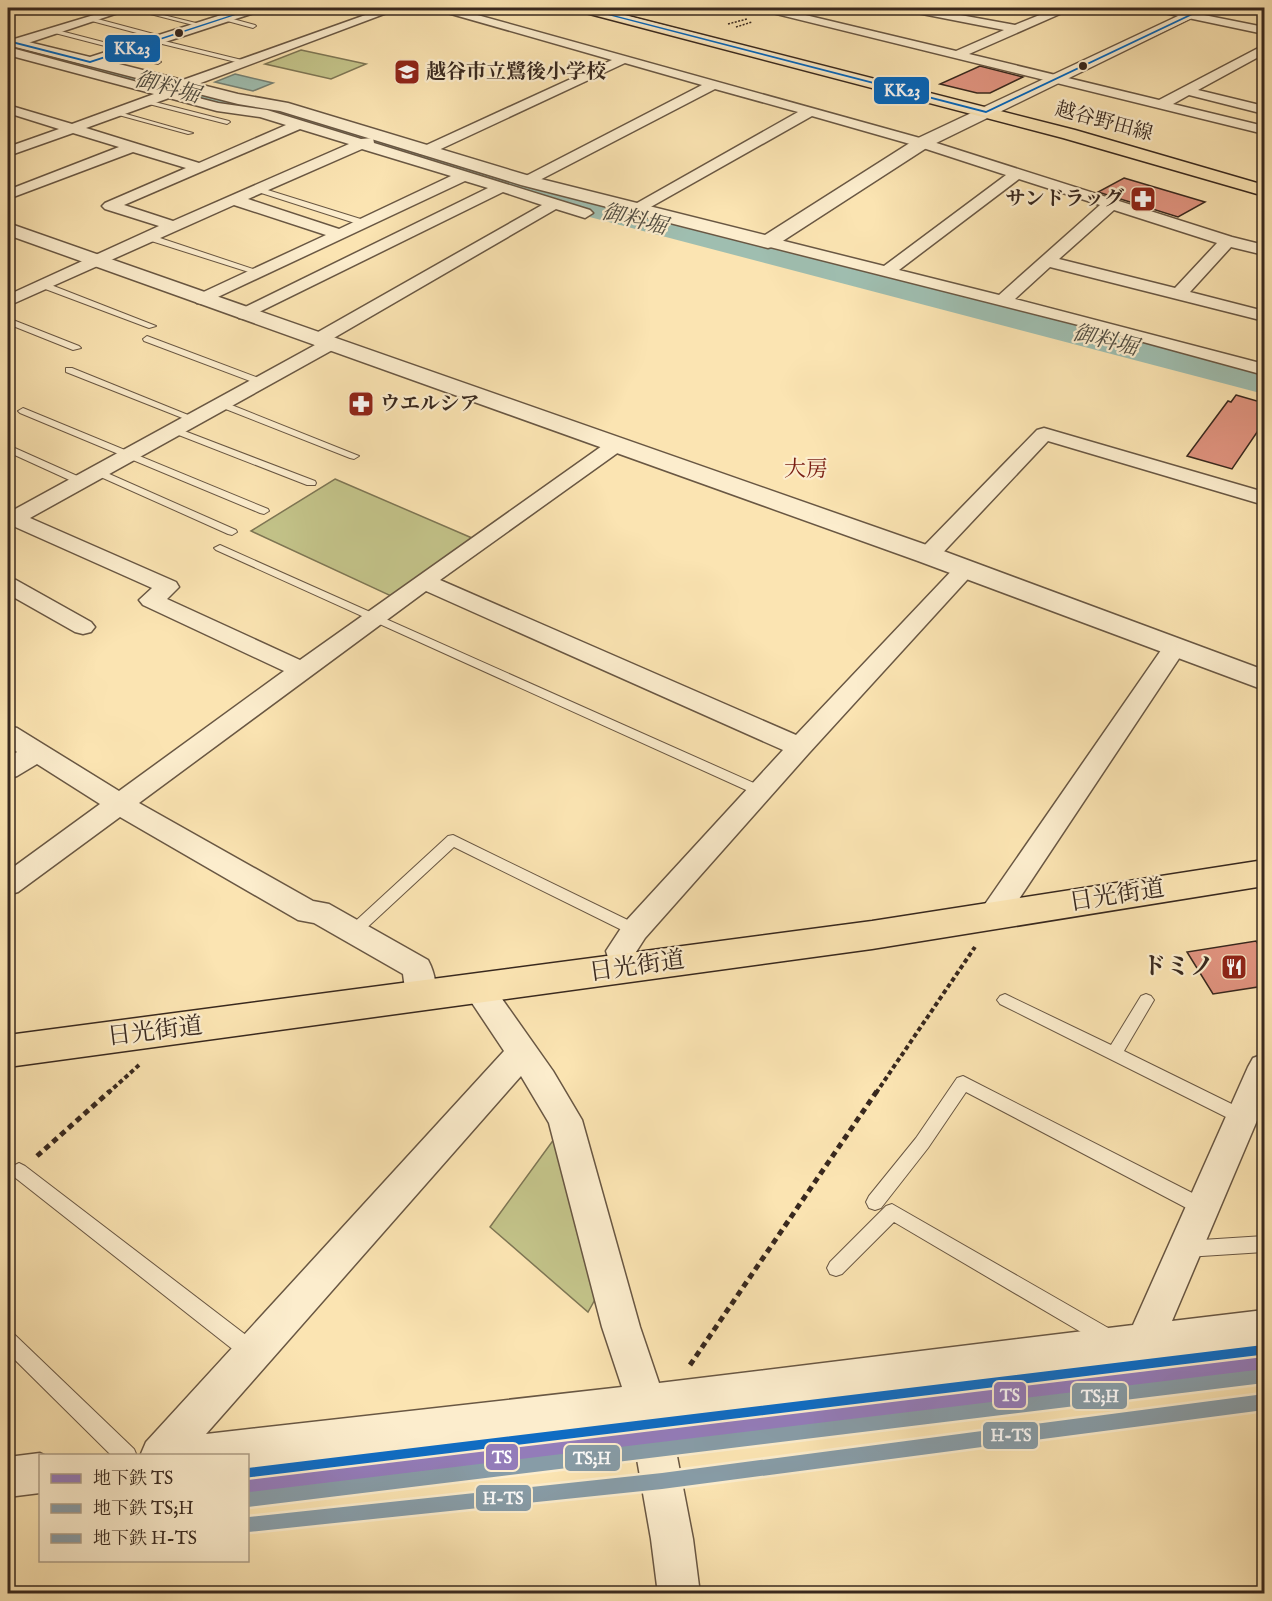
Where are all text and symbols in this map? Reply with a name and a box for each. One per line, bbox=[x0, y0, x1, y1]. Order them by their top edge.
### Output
unlabelled marker bbox=[173, 27, 185, 39]
line badge: KK23 bbox=[104, 34, 161, 63]
text: KK23 bbox=[114, 40, 150, 60]
school or university icon: 越谷市立鷺後小学校 bbox=[392, 57, 422, 87]
place label: 越谷市立鷺後小学校 bbox=[426, 60, 606, 85]
unlabelled marker bbox=[1077, 60, 1089, 72]
water label: 御料堀 bbox=[131, 66, 206, 111]
line badge: KK23 bbox=[873, 76, 930, 105]
text: KK23 bbox=[884, 82, 920, 102]
street label: 越谷野田線 bbox=[1052, 97, 1156, 147]
pharmacy icon: サンドラッグ bbox=[1128, 184, 1158, 214]
place label: サンドラッグ bbox=[1005, 187, 1124, 212]
water label: 御料堀 bbox=[599, 198, 673, 243]
water label: 御料堀 bbox=[1070, 319, 1144, 364]
pharmacy icon: ウエルシア bbox=[346, 389, 376, 419]
place label: ウエルシア bbox=[380, 392, 480, 417]
district label: 大房 bbox=[784, 456, 828, 484]
street label: 日光街道 bbox=[1067, 873, 1167, 919]
street label: 日光街道 bbox=[587, 945, 687, 989]
place label: ドミノ bbox=[1142, 952, 1214, 983]
restaurant icon: ドミノ bbox=[1219, 952, 1249, 982]
street label: 日光街道 bbox=[105, 1011, 205, 1053]
line badge: TS bbox=[993, 1381, 1027, 1409]
line badge: TS;H bbox=[1071, 1382, 1128, 1410]
text: TS bbox=[999, 1387, 1020, 1407]
text: TS;H bbox=[1080, 1388, 1119, 1408]
line badge: H-TS bbox=[982, 1421, 1039, 1450]
text: H-TS bbox=[990, 1427, 1032, 1447]
line badge: TS bbox=[485, 1443, 519, 1471]
line badge: TS;H bbox=[564, 1444, 621, 1472]
text: TS bbox=[491, 1449, 512, 1469]
text: TS;H bbox=[572, 1450, 611, 1470]
legend bbox=[39, 1454, 249, 1562]
text: 地下鉄 TS bbox=[93, 1468, 173, 1491]
line badge: H-TS bbox=[475, 1484, 532, 1512]
text: H-TS bbox=[482, 1490, 524, 1510]
text: 地下鉄 TS;H bbox=[93, 1498, 194, 1521]
text: 地下鉄 H-TS bbox=[93, 1528, 197, 1551]

